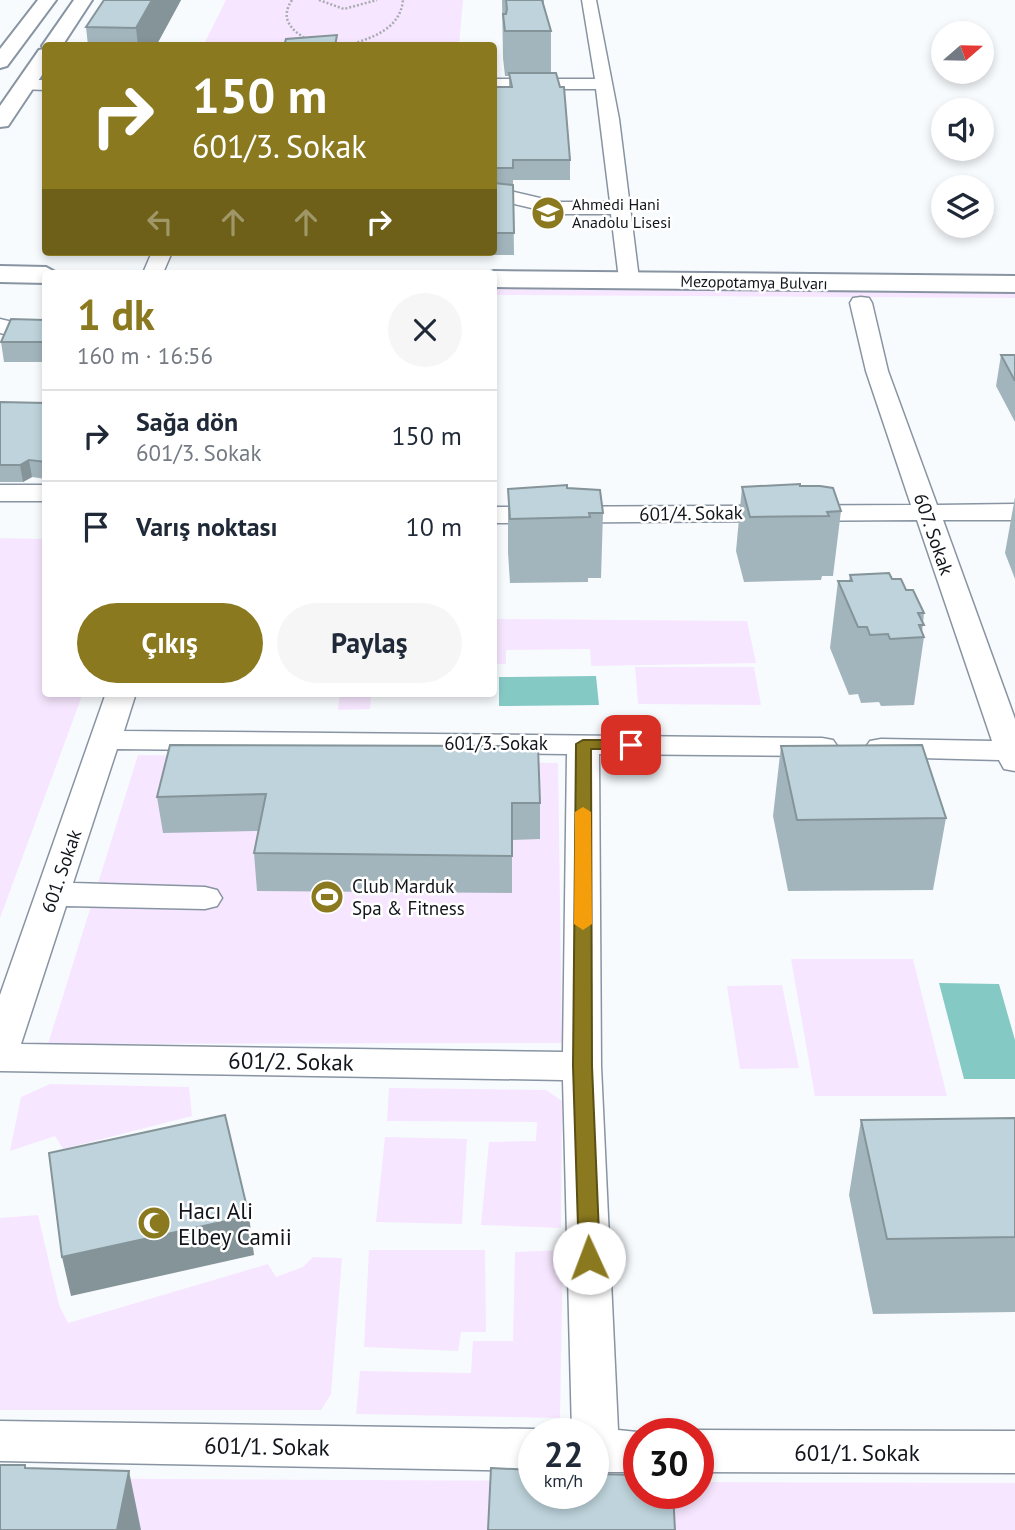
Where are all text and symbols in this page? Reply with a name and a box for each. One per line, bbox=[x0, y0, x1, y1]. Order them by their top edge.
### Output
north arrow bbox=[931, 21, 994, 84]
map controls bbox=[931, 21, 994, 238]
text: 150 m bbox=[192, 63, 327, 127]
icon: right bbox=[77, 70, 168, 161]
button: sound bbox=[931, 98, 994, 161]
text: 601/3. Sokak bbox=[192, 125, 367, 167]
button: layers bbox=[931, 175, 994, 238]
school or university icon: Ahmedi Hani Anadolu Lisesi bbox=[529, 194, 567, 232]
place label: Ahmedi Hani Anadolu Lisesi bbox=[572, 194, 671, 232]
icon: left bbox=[141, 203, 179, 241]
icon: ahead bbox=[214, 203, 252, 241]
icon: ahead bbox=[287, 203, 325, 241]
icon: right bbox=[360, 203, 398, 241]
street label: Mezopotamya Bulvarı bbox=[680, 271, 828, 293]
text: 1 dk bbox=[77, 287, 155, 342]
button: close bbox=[388, 293, 462, 367]
text: 160 m · 16:56 bbox=[77, 341, 213, 370]
text: Sağa dön bbox=[136, 405, 238, 438]
icon: right bbox=[77, 417, 115, 455]
text: 150 m bbox=[391, 419, 462, 452]
text: 601/3. Sokak bbox=[136, 438, 262, 467]
street label: 607. Sokak bbox=[909, 490, 959, 578]
street label: 601/4. Sokak bbox=[639, 500, 743, 526]
icon: arrive bbox=[77, 508, 115, 546]
text: Varış noktası bbox=[136, 510, 278, 543]
text: 10 m bbox=[406, 510, 462, 543]
button: Çıkış bbox=[77, 603, 263, 683]
button: Paylaş bbox=[277, 603, 462, 683]
pin bbox=[601, 715, 661, 775]
icon: arrive bbox=[612, 726, 650, 764]
street label: 601/3. Sokak bbox=[444, 731, 548, 755]
street label: 601. Sokak bbox=[36, 826, 86, 916]
place label: Club Marduk Spa & Fitness bbox=[352, 874, 465, 920]
sports icon: Club Marduk Spa & Fitness bbox=[308, 878, 346, 916]
street label: 601/2. Sokak bbox=[228, 1045, 354, 1077]
place label: Hacı Ali Elbey Camii bbox=[178, 1196, 292, 1251]
mosque icon: Hacı Ali Elbey Camii bbox=[135, 1204, 173, 1242]
position arrow bbox=[552, 1221, 626, 1295]
speed limit sign: 30 bbox=[623, 1418, 714, 1509]
street label: 601/1. Sokak bbox=[204, 1430, 330, 1462]
text: 22 bbox=[544, 1431, 583, 1477]
street label: 601/1. Sokak bbox=[794, 1438, 920, 1467]
text: km/h bbox=[544, 1469, 583, 1492]

